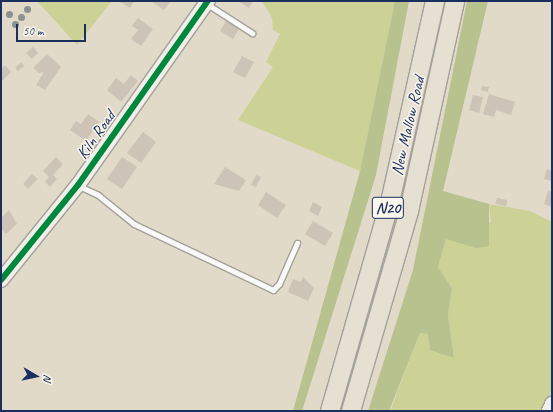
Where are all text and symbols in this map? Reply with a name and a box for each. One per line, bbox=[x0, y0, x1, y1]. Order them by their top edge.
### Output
scale bar bbox=[18, 16, 88, 42]
text: 50 m bbox=[23, 23, 43, 39]
street label: New Mallow Road bbox=[387, 74, 429, 178]
street label: Kiln Road bbox=[72, 107, 120, 163]
road number: N20 bbox=[371, 194, 405, 222]
north arrow bbox=[16, 356, 56, 396]
text: N bbox=[40, 373, 55, 382]

